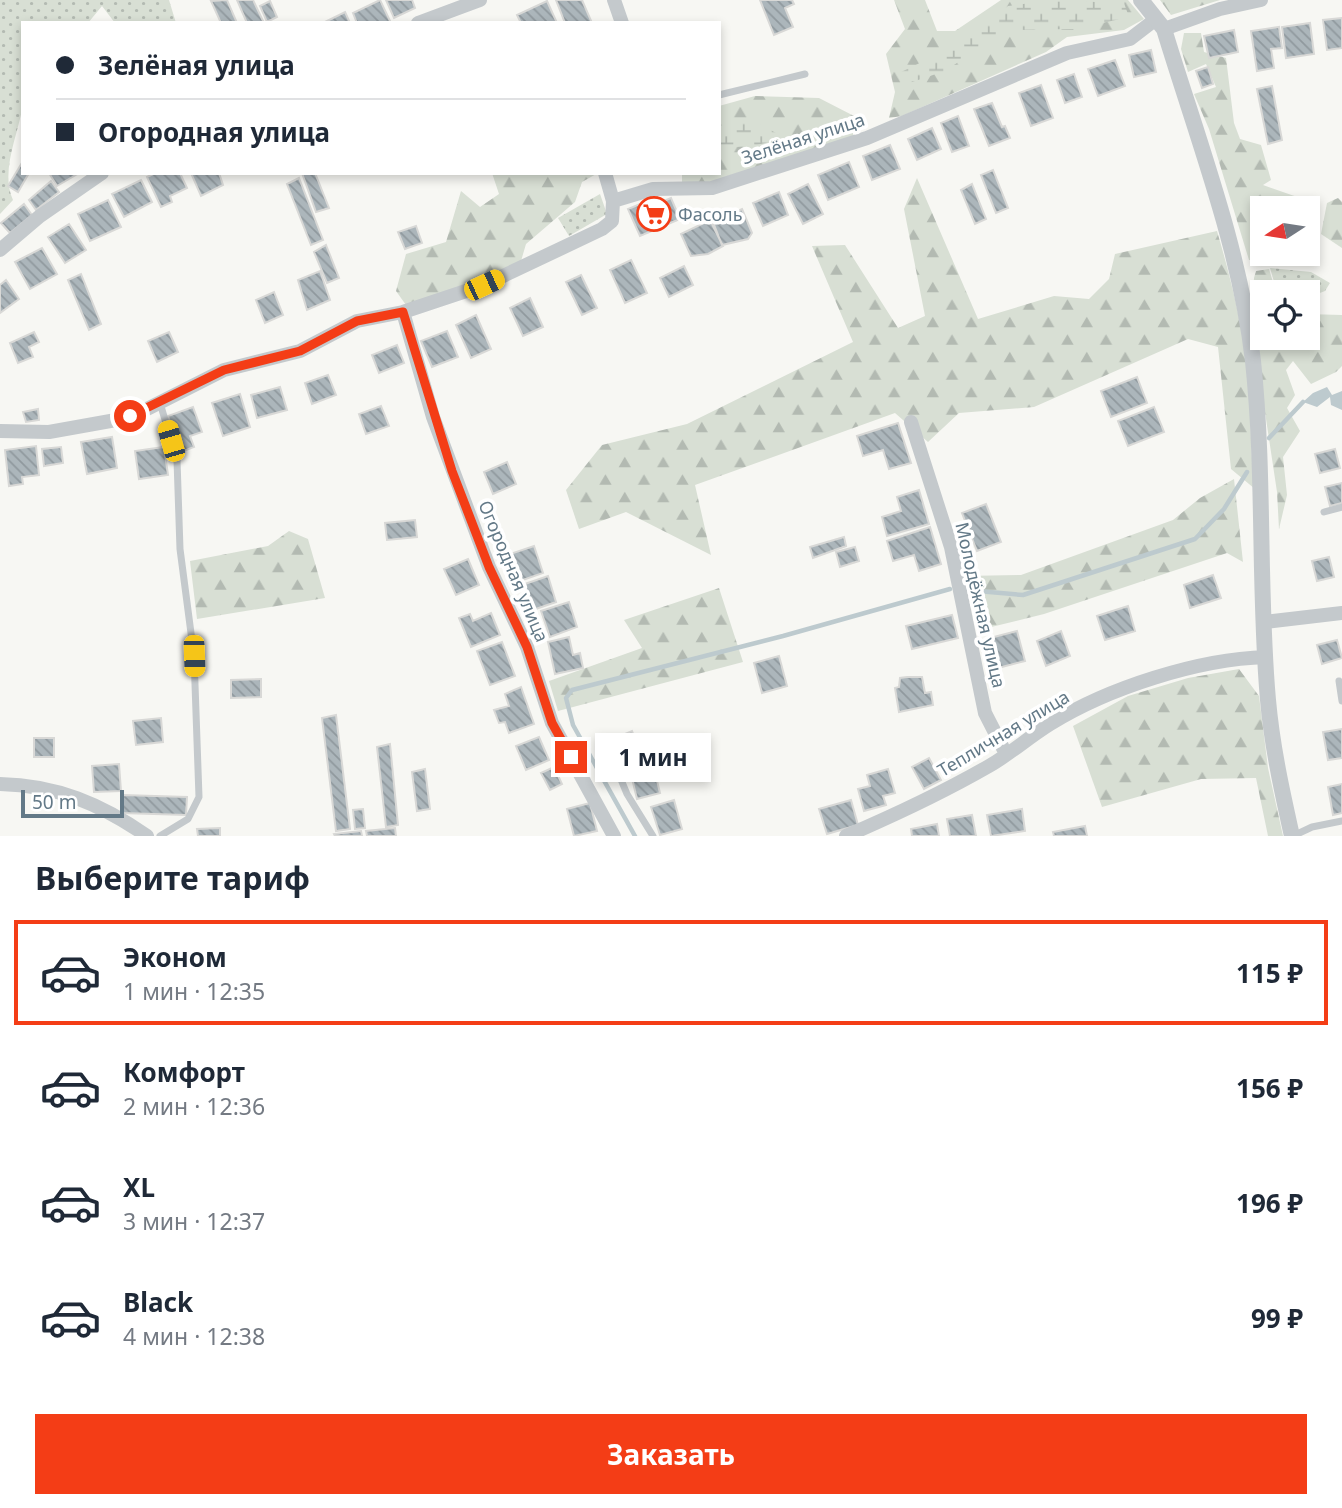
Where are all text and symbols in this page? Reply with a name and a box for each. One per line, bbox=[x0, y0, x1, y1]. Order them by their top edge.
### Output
text: Зелёная улица bbox=[98, 47, 295, 83]
street label: Зелёная улица bbox=[738, 107, 868, 169]
text: Огородная улица bbox=[98, 114, 330, 150]
supermarket icon: Фасоль bbox=[635, 195, 673, 233]
north arrow bbox=[1250, 196, 1320, 266]
map controls bbox=[1250, 196, 1320, 350]
place label: Фасоль bbox=[678, 202, 742, 226]
car bbox=[461, 267, 508, 303]
button: locate bbox=[1250, 280, 1320, 350]
route start bbox=[114, 400, 146, 432]
car bbox=[156, 418, 187, 464]
street label: Огородная улица bbox=[473, 497, 555, 645]
street label: Молодёжная улица bbox=[950, 520, 1012, 690]
car bbox=[183, 635, 206, 677]
street label: Тепличная улица bbox=[933, 684, 1073, 782]
callout: 1 мин bbox=[596, 732, 711, 782]
route end bbox=[555, 741, 587, 773]
text: 1 мин bbox=[619, 741, 687, 773]
scale bar bbox=[21, 787, 124, 819]
text: 50 m bbox=[32, 789, 76, 815]
text: Выберите тариф bbox=[35, 856, 310, 899]
text: Эконом bbox=[123, 939, 227, 975]
icon: car bbox=[39, 941, 102, 1004]
text: 115 ₽ bbox=[1236, 955, 1303, 991]
text: 1 мин · 12:35 bbox=[123, 975, 265, 1007]
text: Комфорт bbox=[123, 1054, 245, 1090]
icon: car bbox=[39, 1056, 102, 1119]
text: 156 ₽ bbox=[1236, 1070, 1303, 1106]
text: 2 мин · 12:36 bbox=[123, 1090, 265, 1122]
text: XL bbox=[123, 1169, 155, 1205]
icon: car bbox=[39, 1171, 102, 1234]
text: 196 ₽ bbox=[1236, 1185, 1303, 1221]
text: 3 мин · 12:37 bbox=[123, 1205, 265, 1237]
text: Black bbox=[123, 1284, 193, 1320]
icon: car bbox=[39, 1286, 102, 1349]
text: 99 ₽ bbox=[1251, 1300, 1303, 1336]
text: 4 мин · 12:38 bbox=[123, 1320, 265, 1352]
button: Заказать bbox=[35, 1414, 1307, 1494]

